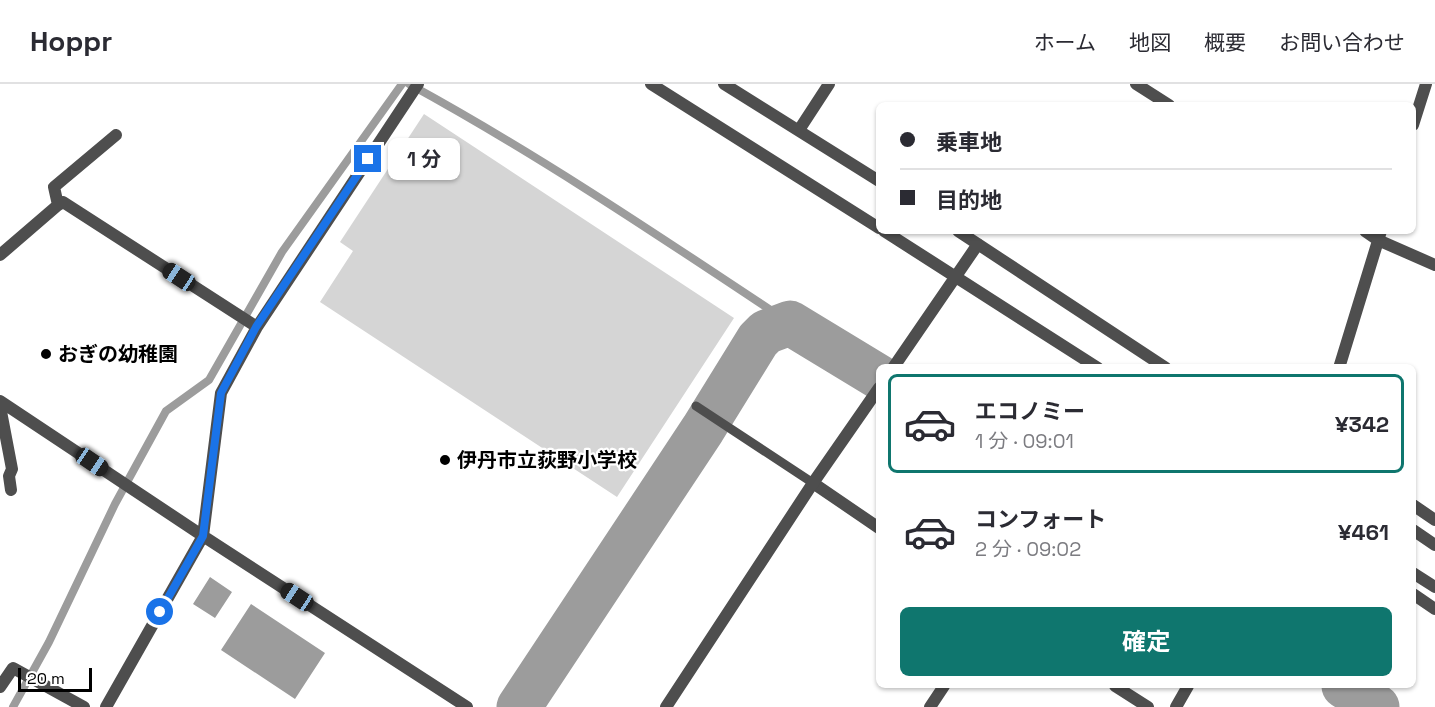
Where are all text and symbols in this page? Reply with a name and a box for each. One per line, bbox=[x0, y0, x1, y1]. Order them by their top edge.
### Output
text: Hoppr bbox=[30, 23, 112, 59]
text: ホーム bbox=[1034, 29, 1096, 56]
text: 地図 bbox=[1129, 29, 1171, 56]
text: 概要 bbox=[1204, 29, 1246, 56]
text: お問い合わせ bbox=[1279, 29, 1405, 56]
text: 乗車地 bbox=[936, 128, 1002, 156]
callout: 1 分 bbox=[389, 138, 461, 180]
route end bbox=[354, 145, 381, 172]
text: 1 分 bbox=[407, 146, 441, 172]
text: 目的地 bbox=[936, 186, 1002, 214]
car bbox=[159, 260, 199, 294]
place label: おぎの幼稚園 bbox=[58, 341, 178, 367]
marker: おぎの幼稚園 bbox=[39, 347, 53, 361]
icon: car bbox=[903, 397, 957, 451]
text: エコノミー bbox=[975, 397, 1085, 425]
text: ¥342 bbox=[1335, 410, 1389, 438]
text: 1 分 · 09:01 bbox=[975, 428, 1074, 454]
car bbox=[72, 444, 112, 480]
place label: 伊丹市立荻野小学校 bbox=[457, 447, 637, 473]
marker: 伊丹市立荻野小学校 bbox=[438, 453, 452, 467]
icon: car bbox=[903, 505, 957, 559]
text: コンフォート bbox=[975, 505, 1106, 533]
text: ¥461 bbox=[1338, 518, 1389, 546]
text: 2 分 · 09:02 bbox=[975, 536, 1081, 562]
car bbox=[277, 580, 317, 614]
route start bbox=[146, 598, 173, 625]
button: 確定 bbox=[900, 607, 1392, 676]
scale bar bbox=[18, 665, 92, 692]
text: 20 m bbox=[27, 668, 65, 689]

